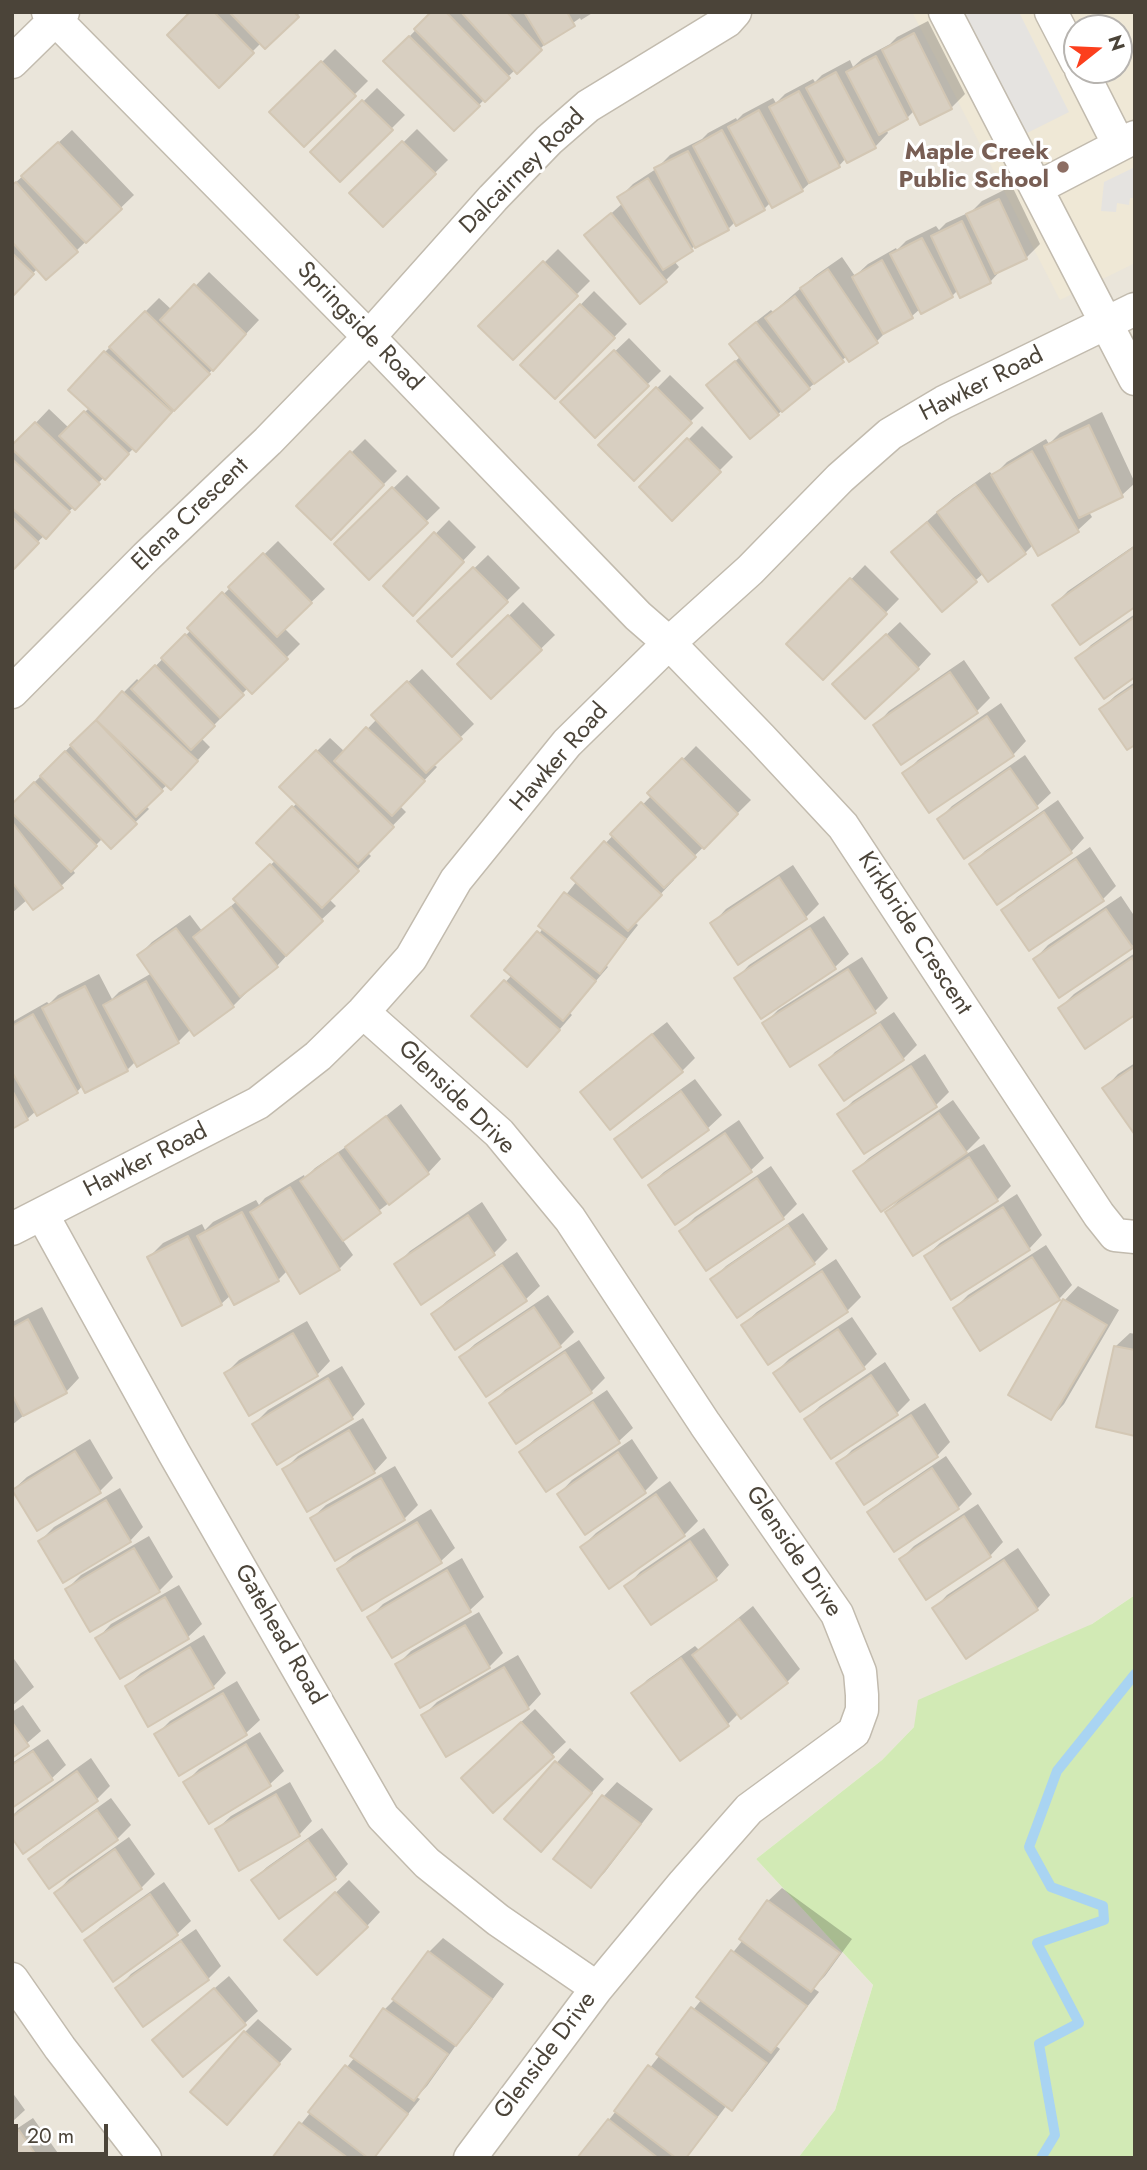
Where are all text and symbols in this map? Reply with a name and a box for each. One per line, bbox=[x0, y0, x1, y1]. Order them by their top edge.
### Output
north arrow bbox=[1063, 14, 1133, 84]
text: N bbox=[1101, 32, 1132, 54]
street label: Dalcairney Road bbox=[454, 103, 592, 241]
place label: Maple Creek Public School bbox=[898, 139, 1049, 195]
marker: Maple Creek Public School bbox=[1055, 159, 1071, 175]
street label: Springside Road bbox=[290, 256, 428, 398]
street label: Hawker Road bbox=[915, 342, 1049, 428]
street label: Elena Crescent bbox=[127, 452, 255, 578]
street label: Hawker Road bbox=[505, 698, 615, 818]
street label: Kirkbride Crescent bbox=[851, 847, 977, 1021]
street label: Glenside Drive bbox=[391, 1035, 521, 1161]
street label: Hawker Road bbox=[79, 1118, 213, 1204]
street label: Glenside Drive bbox=[739, 1481, 847, 1623]
street label: Gatehead Road bbox=[227, 1560, 331, 1710]
street label: Glenside Drive bbox=[489, 1987, 603, 2125]
scale bar bbox=[18, 2110, 112, 2154]
text: 20 m bbox=[27, 2121, 74, 2151]

